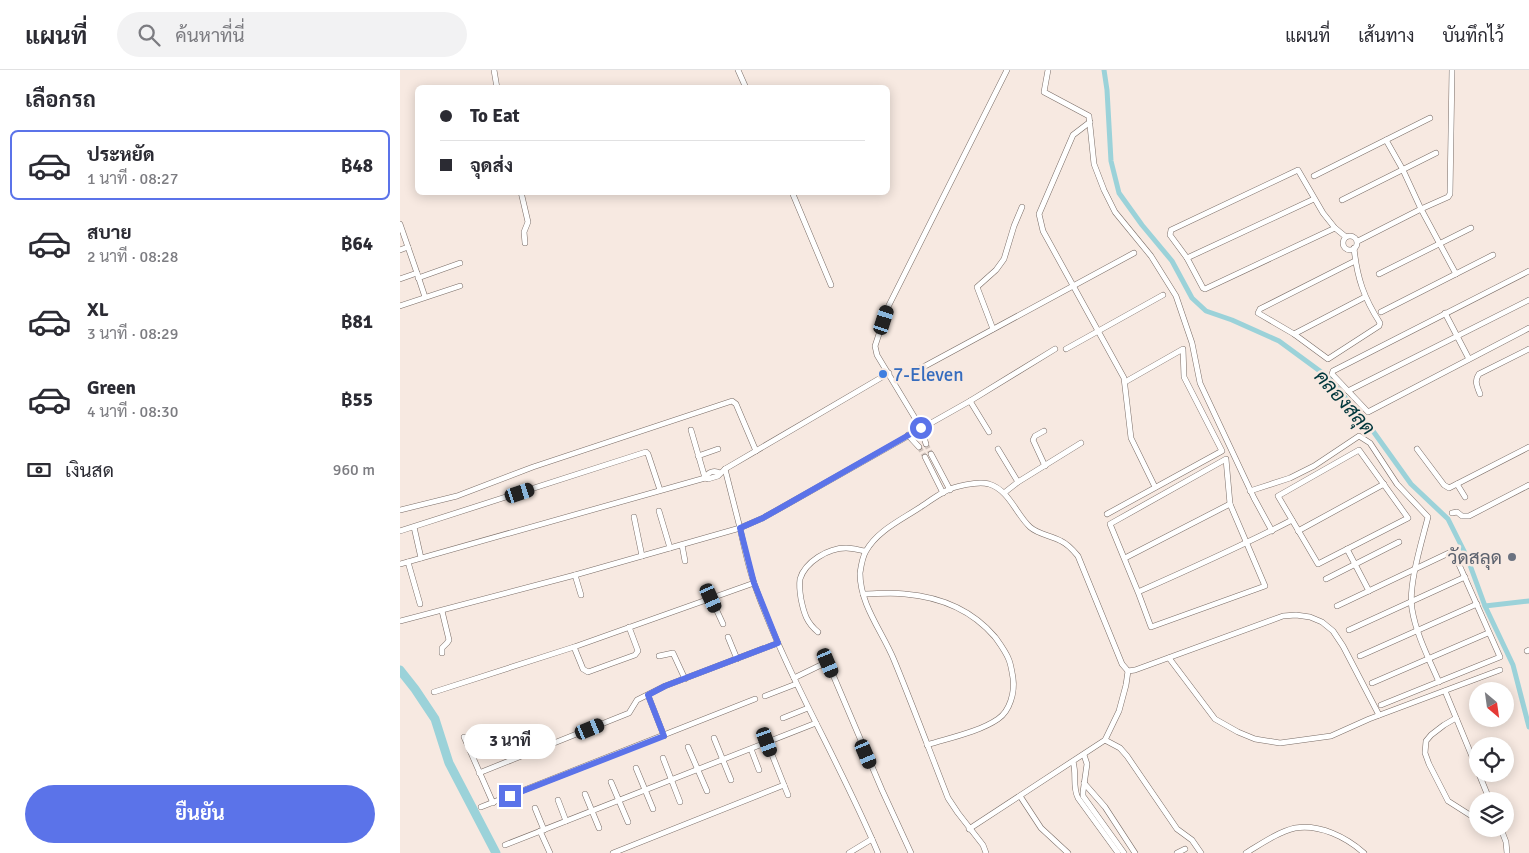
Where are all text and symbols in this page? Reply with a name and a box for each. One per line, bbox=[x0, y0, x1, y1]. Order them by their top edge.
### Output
search box bbox=[117, 12, 467, 57]
text: แผนที่ bbox=[25, 21, 87, 51]
icon: search bbox=[135, 21, 163, 49]
text: ค้นหาที่นี่ bbox=[175, 24, 245, 48]
text: แผนที่ bbox=[1285, 25, 1330, 47]
text: เส้นทาง bbox=[1358, 25, 1414, 47]
text: บันทึกไว้ bbox=[1442, 25, 1504, 47]
text: เลือกรถ bbox=[25, 86, 96, 113]
text: To Eat bbox=[470, 104, 520, 128]
icon: car bbox=[27, 143, 72, 188]
text: ประหยัด bbox=[87, 143, 155, 167]
text: ฿48 bbox=[341, 154, 373, 178]
text: จุดส่ง bbox=[470, 154, 513, 178]
text: 1 นาที · 08:27 bbox=[87, 169, 178, 189]
icon: car bbox=[27, 221, 72, 266]
text: สบาย bbox=[87, 221, 132, 245]
text: ฿64 bbox=[341, 232, 373, 256]
text: 2 นาที · 08:28 bbox=[87, 247, 178, 267]
text: XL bbox=[87, 298, 109, 322]
icon: car bbox=[27, 299, 72, 344]
car bbox=[872, 303, 895, 337]
text: ฿81 bbox=[341, 310, 373, 334]
text: 3 นาที · 08:29 bbox=[87, 324, 178, 344]
place label: 7-Eleven bbox=[893, 363, 964, 387]
water label: คลองสลุด bbox=[1308, 364, 1381, 441]
marker: 7-Eleven bbox=[877, 368, 889, 380]
text: Green bbox=[87, 376, 136, 400]
icon: car bbox=[27, 377, 72, 422]
text: ฿55 bbox=[341, 388, 373, 412]
text: 4 นาที · 08:30 bbox=[87, 402, 178, 422]
route start bbox=[910, 417, 932, 439]
icon: cash bbox=[25, 456, 53, 484]
text: เงินสด bbox=[65, 459, 114, 483]
text: 960 m bbox=[333, 460, 375, 480]
car bbox=[503, 481, 536, 505]
place label: วัดสลุด bbox=[1448, 546, 1502, 570]
marker: วัดสลุด bbox=[1506, 551, 1518, 563]
car bbox=[698, 581, 723, 615]
car bbox=[815, 646, 840, 680]
north arrow bbox=[1469, 682, 1514, 728]
map controls bbox=[1469, 682, 1514, 837]
car bbox=[573, 716, 606, 742]
callout: 3 นาที bbox=[464, 724, 556, 758]
car bbox=[754, 725, 779, 759]
text: 3 นาที bbox=[489, 731, 531, 751]
car bbox=[853, 737, 878, 771]
button: locate bbox=[1469, 737, 1514, 782]
button: ยืนยัน bbox=[25, 785, 375, 843]
route end bbox=[499, 785, 521, 807]
button: layers bbox=[1469, 792, 1514, 837]

